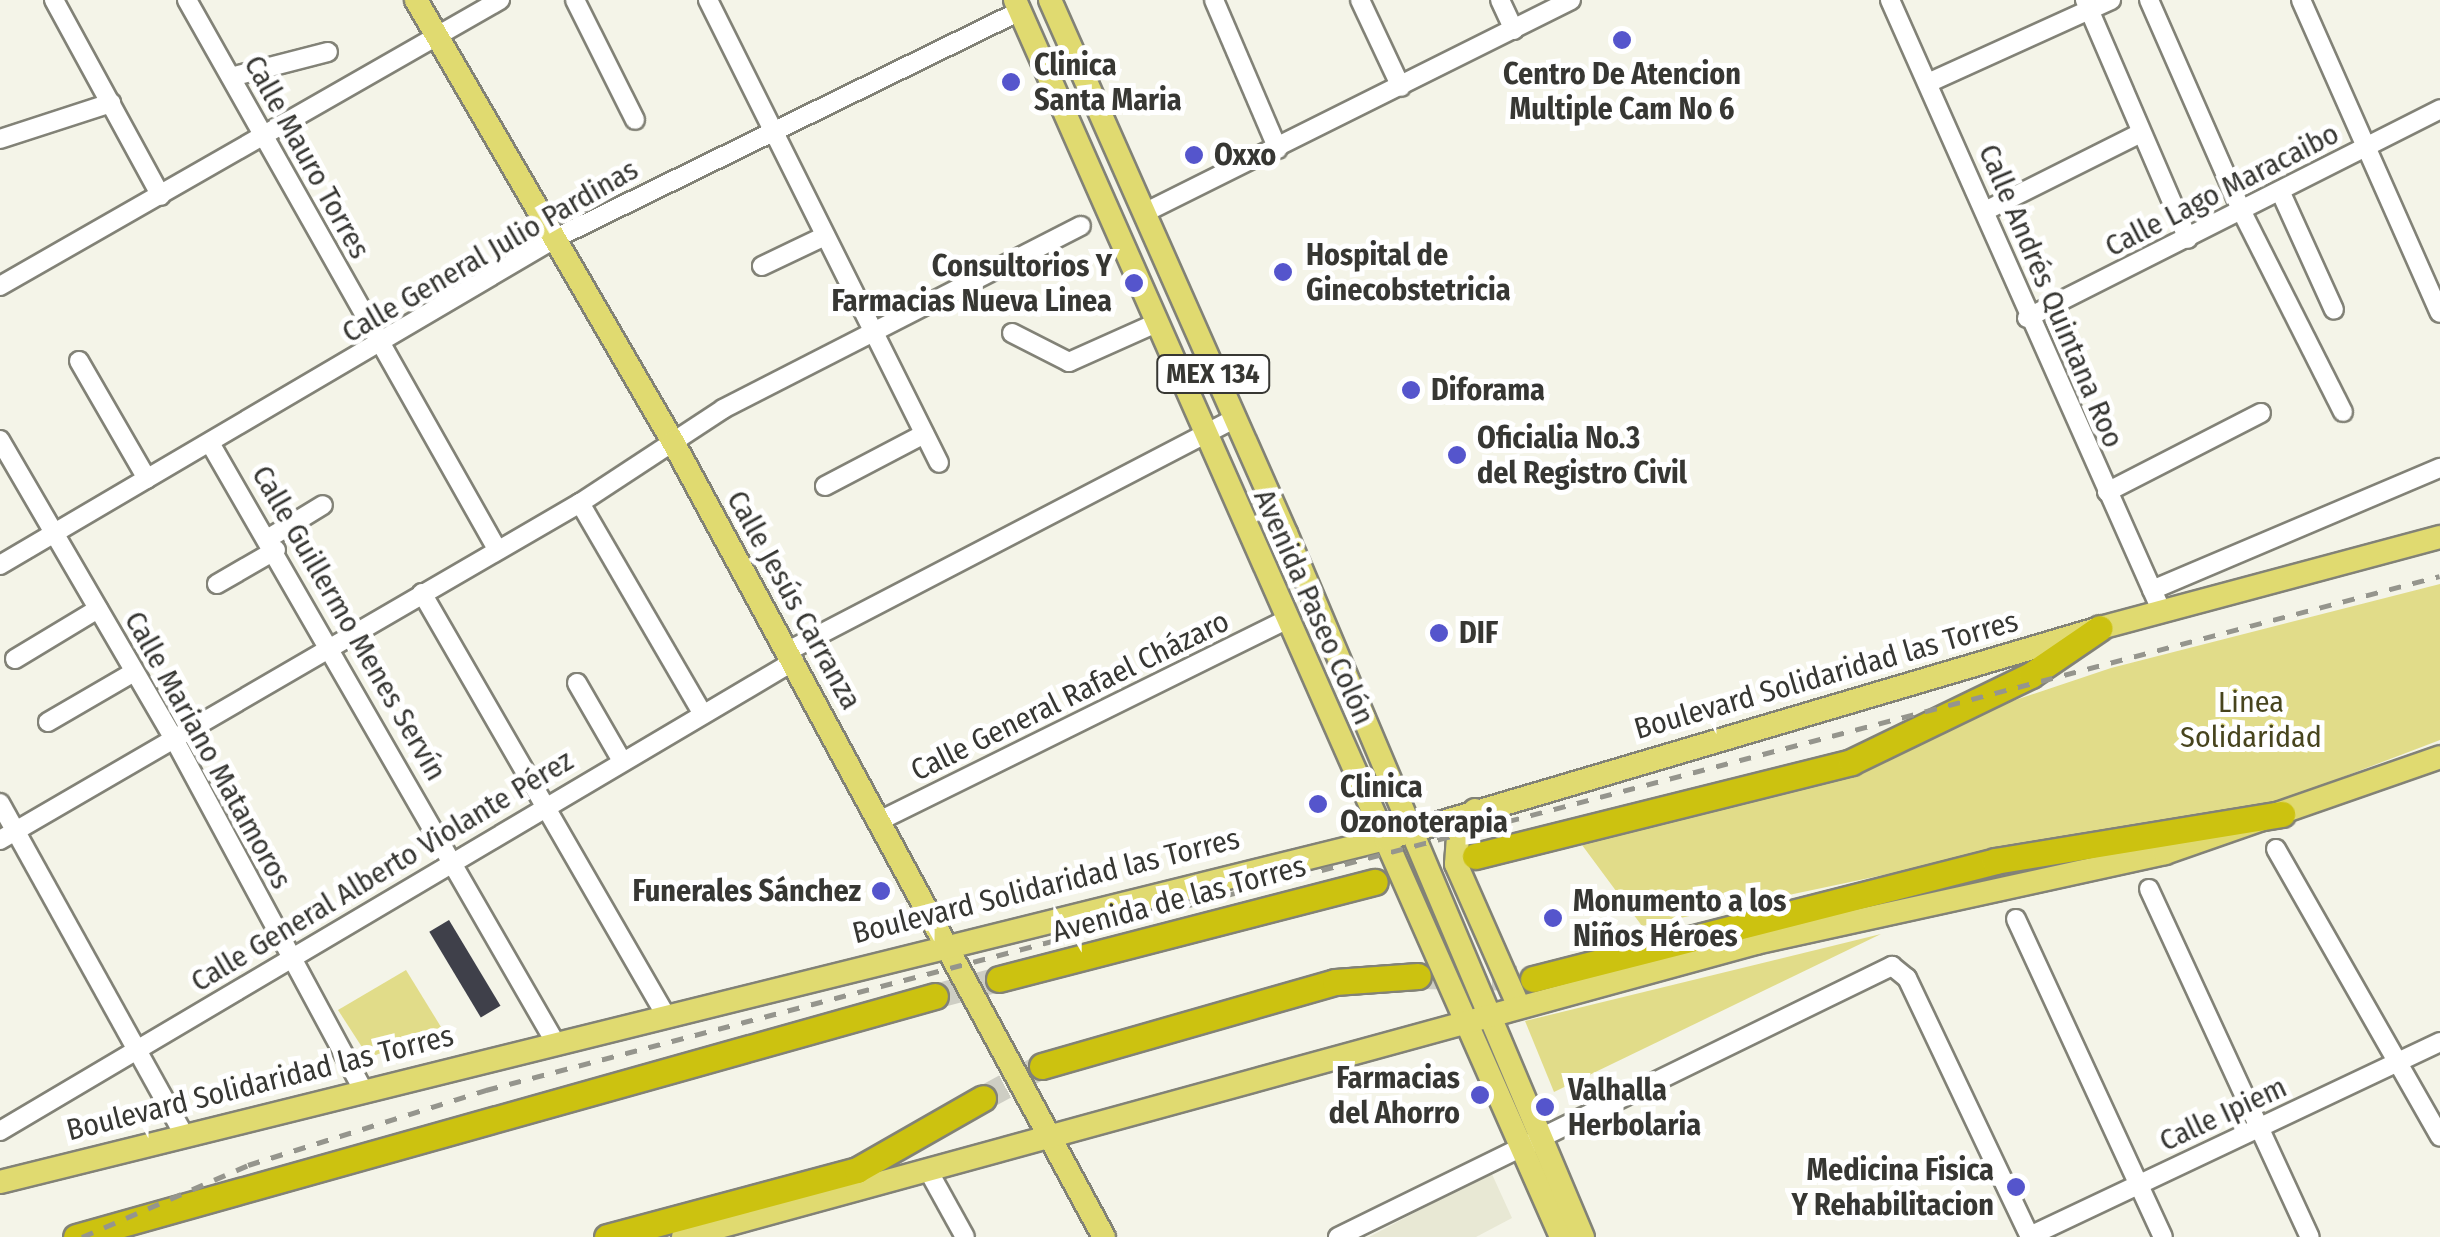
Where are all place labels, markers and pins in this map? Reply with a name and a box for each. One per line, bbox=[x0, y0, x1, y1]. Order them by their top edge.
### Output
marker: Centro De Atencion Multiple Cam No 6 bbox=[1611, 29, 1633, 51]
place label: Clinica Santa Maria bbox=[1034, 47, 1182, 118]
place label: Centro De Atencion Multiple Cam No 6 bbox=[1503, 56, 1741, 126]
marker: Clinica Santa Maria bbox=[998, 69, 1024, 95]
place label: Oxxo bbox=[1214, 137, 1276, 173]
marker: Oxxo bbox=[1183, 144, 1205, 166]
place label: Hospital de Ginecobstetricia bbox=[1306, 237, 1511, 308]
place label: Consultorios Y Farmacias Nueva Linea bbox=[831, 248, 1112, 318]
marker: Hospital de Ginecobstetricia bbox=[1270, 259, 1296, 285]
marker: Consultorios Y Farmacias Nueva Linea bbox=[1121, 270, 1147, 296]
place label: Diforama bbox=[1431, 372, 1545, 408]
marker: Diforama bbox=[1400, 379, 1422, 401]
place label: Oficialia No.3 del Registro Civil bbox=[1477, 420, 1687, 490]
marker: Oficialia No.3 del Registro Civil bbox=[1446, 444, 1468, 466]
place label: DIF bbox=[1459, 615, 1498, 651]
marker: DIF bbox=[1428, 622, 1450, 644]
place label: Clinica Ozonoterapia bbox=[1340, 769, 1508, 840]
marker: Clinica Ozonoterapia bbox=[1305, 791, 1331, 817]
place label: Funerales Sánchez bbox=[633, 873, 861, 909]
marker: Funerales Sánchez bbox=[870, 880, 892, 902]
place label: Monumento a los Niños Héroes bbox=[1573, 883, 1786, 954]
marker: Monumento a los Niños Héroes bbox=[1542, 907, 1564, 929]
place label: Farmacias del Ahorro bbox=[1329, 1060, 1460, 1130]
place label: Valhalla Herbolaria bbox=[1568, 1072, 1701, 1142]
marker: Farmacias del Ahorro bbox=[1469, 1084, 1491, 1106]
marker: Valhalla Herbolaria bbox=[1532, 1094, 1558, 1120]
place label: Medicina Fisica Y Rehabilitacion bbox=[1791, 1152, 1994, 1222]
marker: Medicina Fisica Y Rehabilitacion bbox=[2003, 1174, 2029, 1200]

